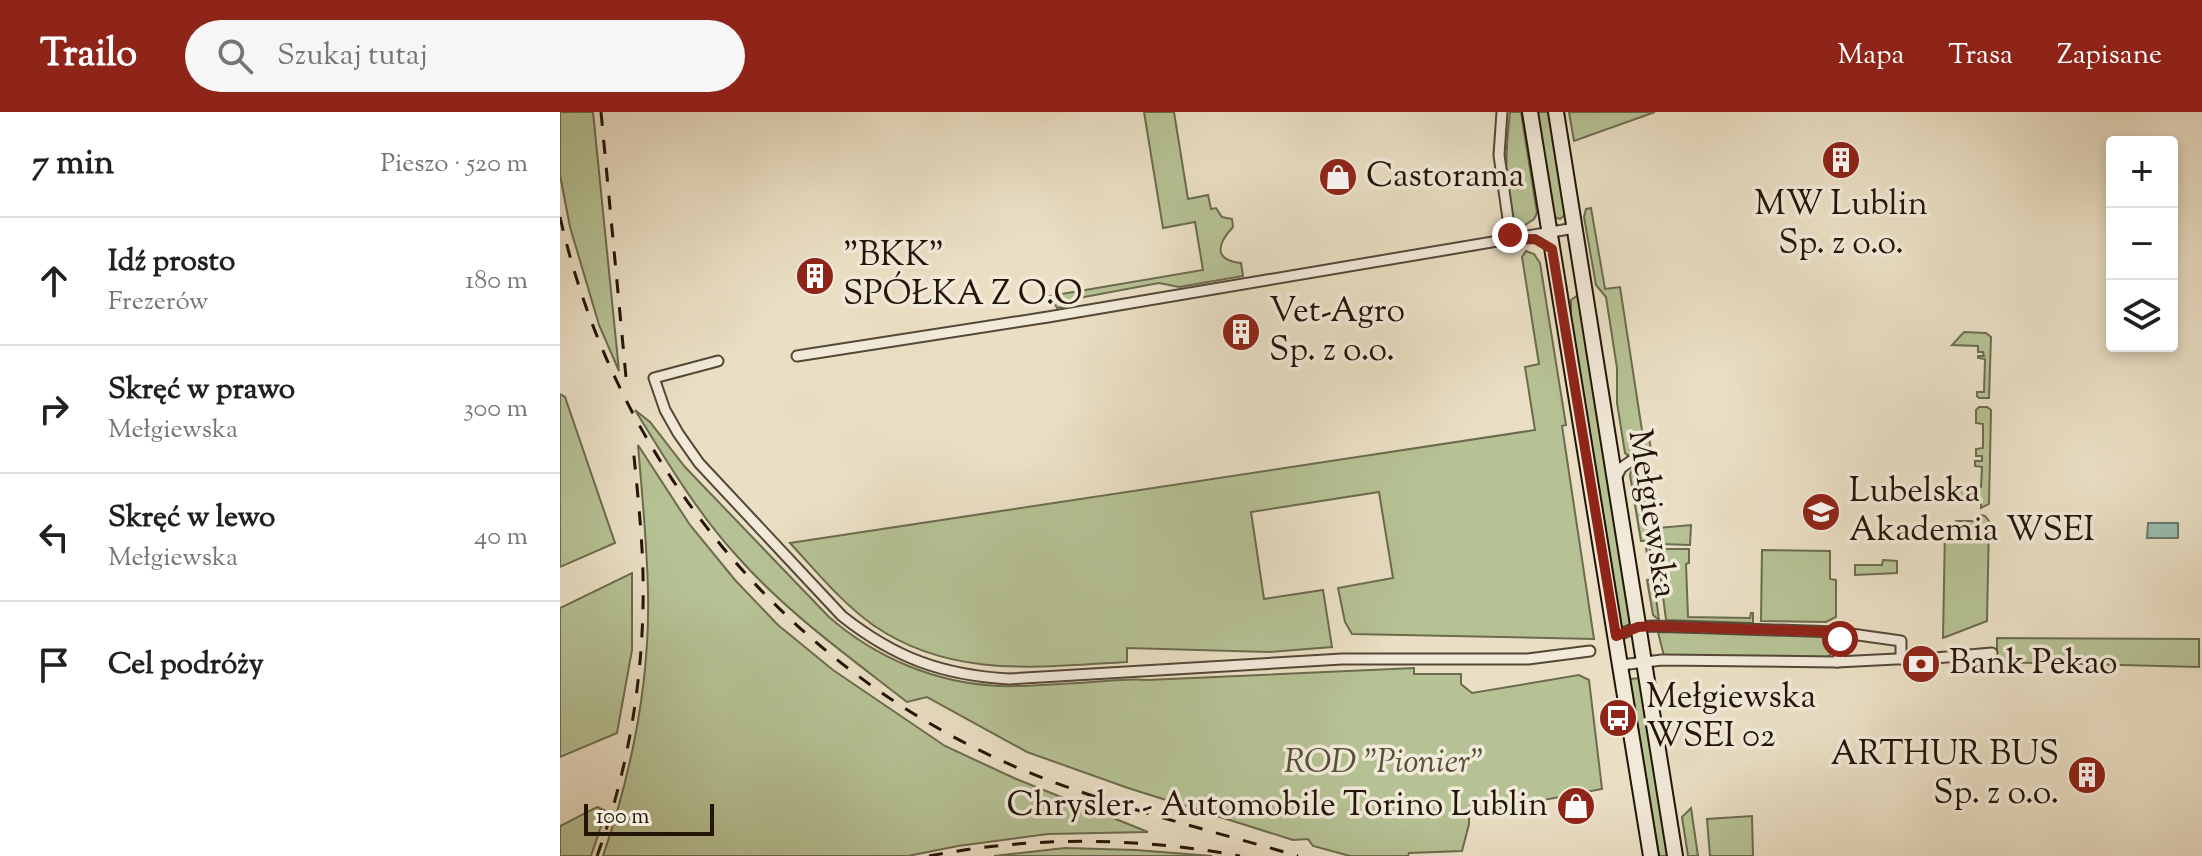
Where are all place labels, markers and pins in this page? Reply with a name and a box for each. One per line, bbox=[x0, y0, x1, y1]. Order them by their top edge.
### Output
building icon: MW Lublin Sp. z o.o. bbox=[1820, 139, 1862, 181]
place label: Castorama bbox=[1366, 153, 1524, 202]
shop icon: Castorama bbox=[1317, 156, 1359, 198]
place label: MW Lublin Sp. z o.o. bbox=[1754, 181, 1928, 269]
place label: "BKK" SPÓŁKA Z O.O bbox=[843, 232, 1083, 320]
building icon: "BKK" SPÓŁKA Z O.O bbox=[794, 255, 836, 297]
place label: Vet-Agro Sp. z o.o. bbox=[1269, 288, 1405, 376]
building icon: Vet-Agro Sp. z o.o. bbox=[1220, 311, 1262, 353]
place label: Lubelska Akademia WSEI bbox=[1849, 468, 2095, 556]
school or university icon: Lubelska Akademia WSEI bbox=[1800, 491, 1842, 533]
place label: Bank Pekao bbox=[1949, 640, 2118, 689]
bank icon: Bank Pekao bbox=[1900, 643, 1942, 685]
place label: Mełgiewska WSEI 02 bbox=[1646, 674, 1816, 762]
bus stop icon: Mełgiewska WSEI 02 bbox=[1597, 697, 1639, 739]
place label: ARTHUR BUS Sp. z o.o. bbox=[1830, 731, 2059, 819]
building icon: ARTHUR BUS Sp. z o.o. bbox=[2066, 754, 2108, 796]
place label: Chrysler - Automobile Torino Lublin bbox=[1006, 782, 1548, 831]
shop icon: Chrysler - Automobile Torino Lublin bbox=[1555, 785, 1597, 827]

